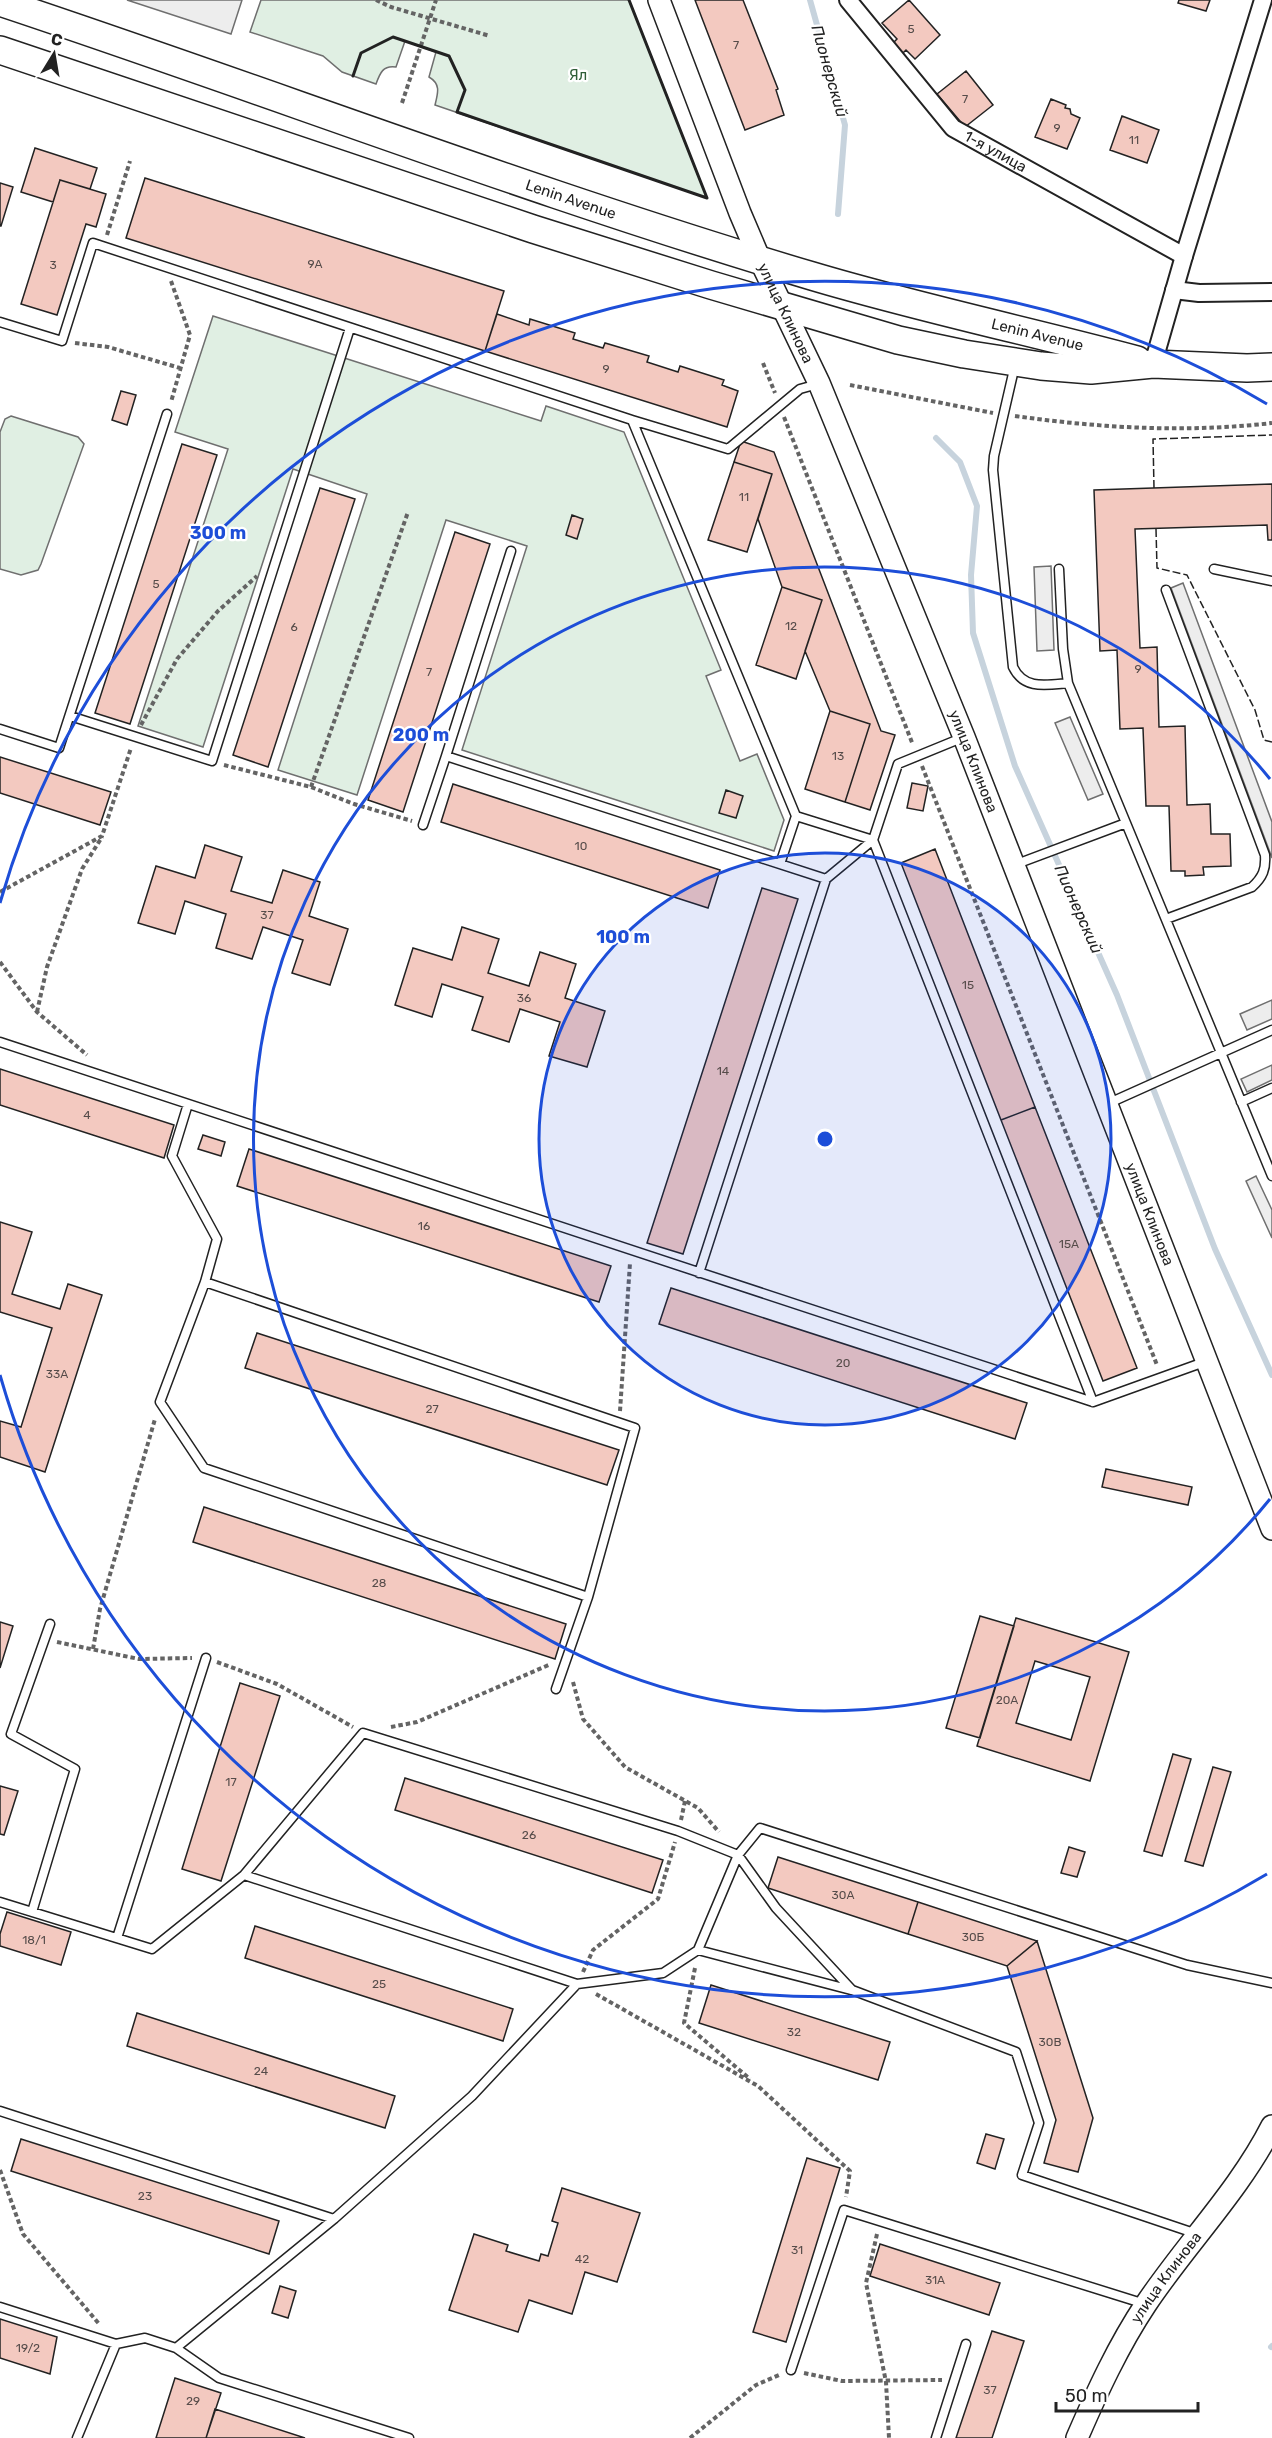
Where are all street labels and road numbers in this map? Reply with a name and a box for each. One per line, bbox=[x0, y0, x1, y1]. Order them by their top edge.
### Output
street label: 1-я улица bbox=[961, 127, 1030, 176]
street label: Lenin Avenue bbox=[523, 176, 618, 223]
street label: улица Клинова bbox=[754, 260, 817, 366]
street label: Lenin Avenue bbox=[989, 315, 1085, 355]
street label: улица Клинова bbox=[945, 707, 1002, 815]
street label: улица Клинова bbox=[1121, 1160, 1178, 1268]
street label: улица Клинова bbox=[1127, 2228, 1205, 2327]

